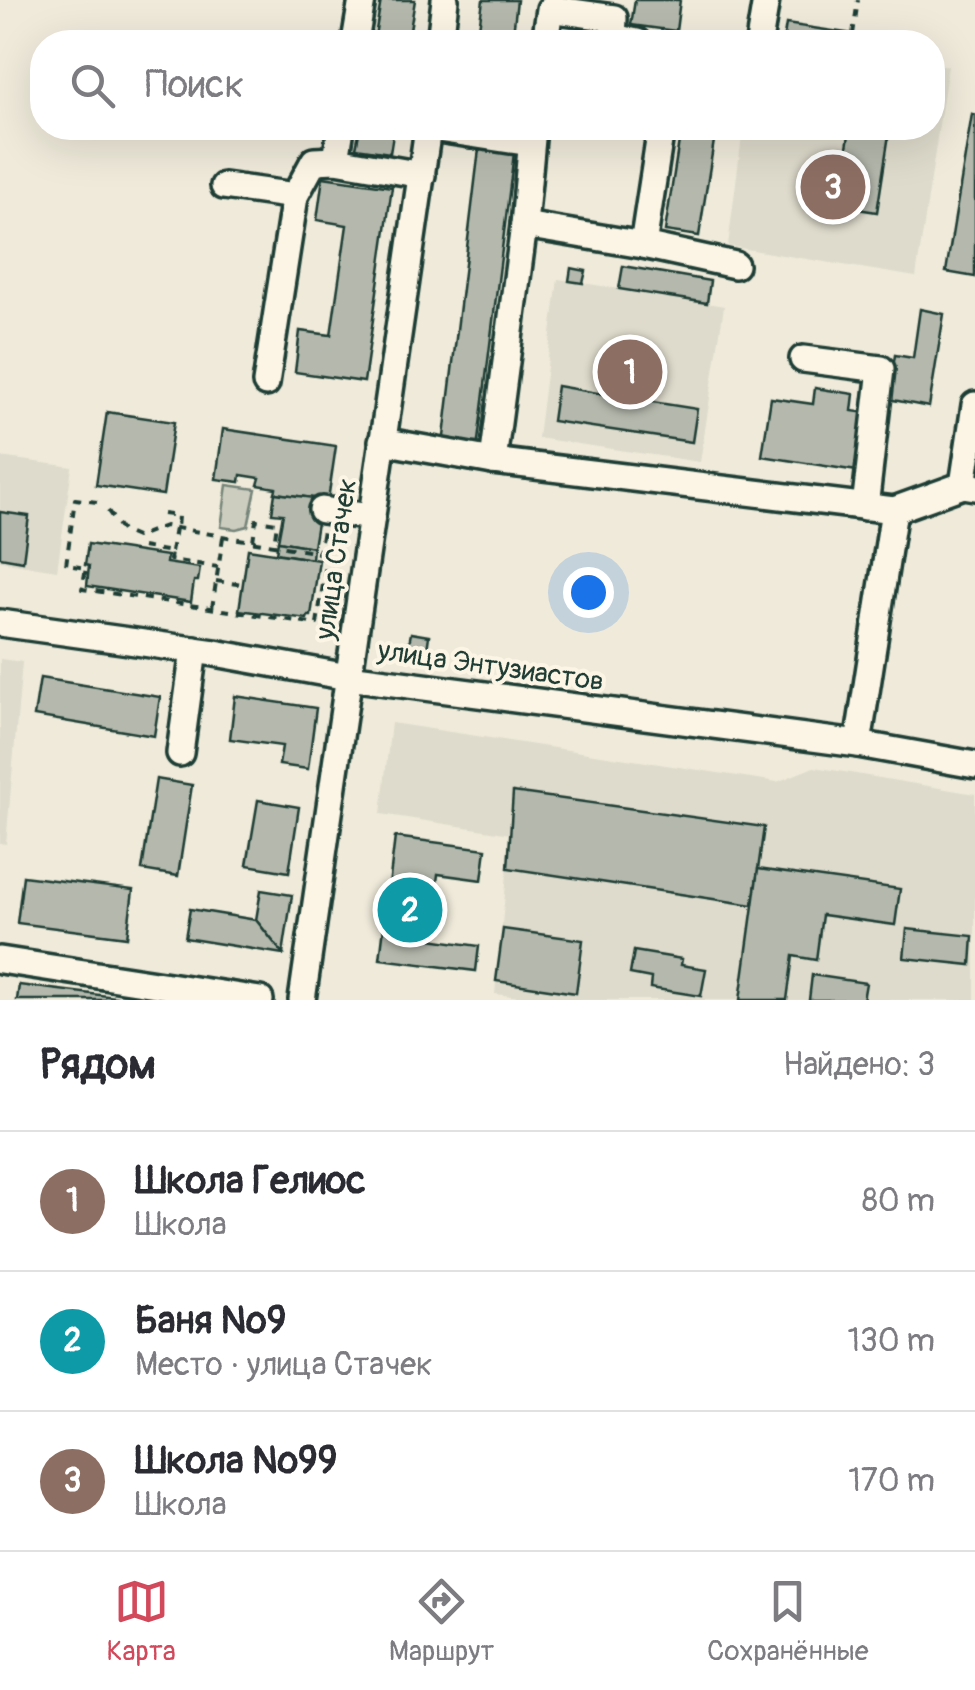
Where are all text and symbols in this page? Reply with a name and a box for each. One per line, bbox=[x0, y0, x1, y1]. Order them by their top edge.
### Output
search box bbox=[30, 30, 945, 140]
icon: search bbox=[65, 58, 120, 113]
text: Поиск bbox=[145, 61, 244, 109]
pin: 3 bbox=[800, 150, 866, 224]
pin: 1 bbox=[598, 334, 662, 410]
street label: улица Стачек bbox=[308, 476, 365, 643]
your location bbox=[563, 567, 614, 618]
street label: улица Энтузиастов bbox=[374, 633, 606, 700]
pin: 2 bbox=[378, 872, 442, 948]
text: Рядом bbox=[40, 1039, 156, 1091]
text: Найдено: 3 bbox=[783, 1045, 935, 1085]
text: Школа Гелиос bbox=[135, 1157, 366, 1205]
text: 1 bbox=[66, 1181, 79, 1221]
text: 80 m bbox=[862, 1181, 935, 1221]
text: Школа bbox=[135, 1205, 227, 1245]
text: Баня №9 bbox=[135, 1297, 286, 1345]
text: 2 bbox=[64, 1321, 81, 1361]
text: 130 m bbox=[847, 1321, 935, 1361]
text: Место · улица Стачек bbox=[135, 1345, 433, 1385]
text: Школа №99 bbox=[135, 1437, 337, 1485]
text: 3 bbox=[64, 1461, 81, 1501]
text: 170 m bbox=[848, 1461, 935, 1501]
text: Школа bbox=[135, 1485, 227, 1525]
tab: Карта bbox=[106, 1574, 176, 1669]
tab: Маршрут bbox=[389, 1574, 494, 1669]
tab: Сохранённые bbox=[707, 1574, 869, 1669]

